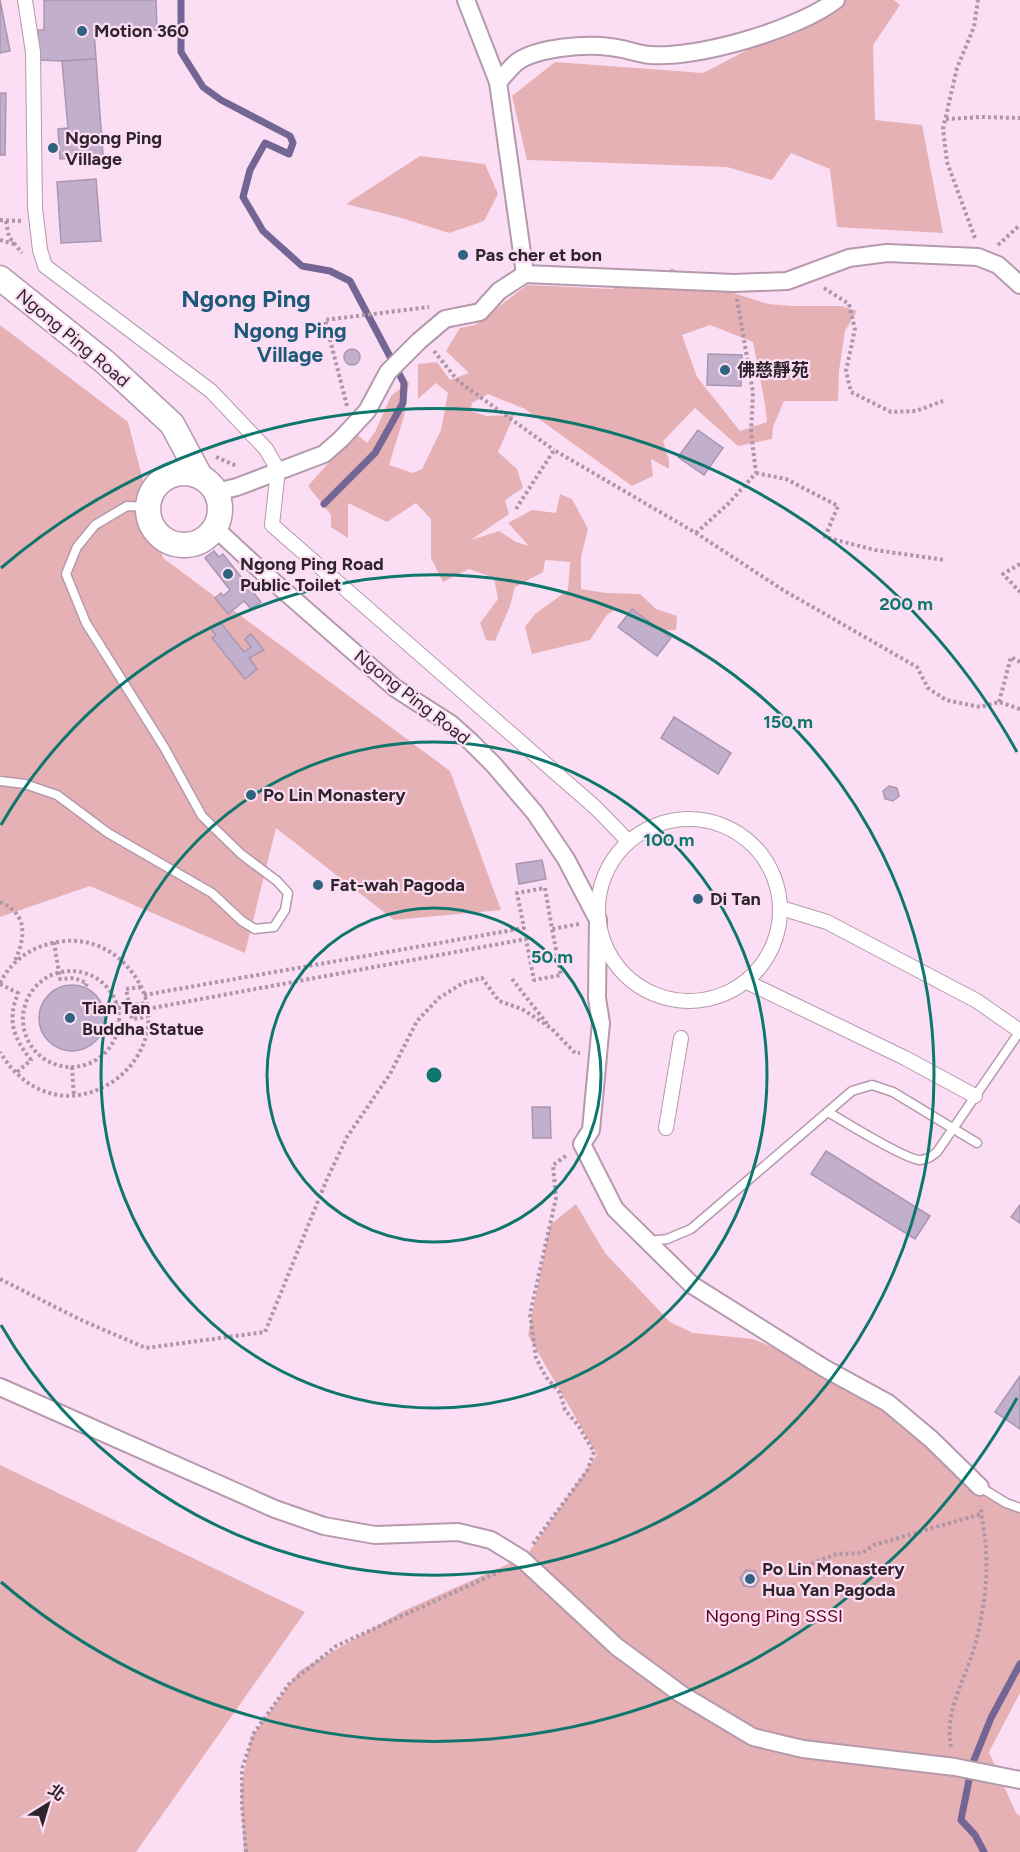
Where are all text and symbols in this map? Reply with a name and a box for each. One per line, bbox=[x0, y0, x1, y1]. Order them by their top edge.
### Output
place label: Motion 360 bbox=[94, 20, 189, 42]
marker: Motion 360 bbox=[75, 24, 89, 38]
place label: Ngong Ping Village bbox=[65, 127, 162, 170]
marker: Ngong Ping Village bbox=[46, 141, 60, 155]
place label: Pas cher et bon bbox=[475, 244, 602, 266]
marker: Pas cher et bon bbox=[456, 248, 470, 262]
street label: Ngong Ping Road bbox=[12, 284, 134, 392]
district label: Ngong Ping bbox=[181, 284, 311, 313]
district label: Ngong Ping Village bbox=[233, 318, 347, 367]
place label: 佛慈靜苑 bbox=[737, 359, 809, 381]
marker: 佛慈靜苑 bbox=[718, 363, 732, 377]
place label: Ngong Ping Road Public Toilet bbox=[240, 553, 384, 596]
marker: Ngong Ping Road Public Toilet bbox=[221, 567, 235, 581]
text: 200 m bbox=[879, 593, 933, 615]
street label: Ngong Ping Road bbox=[350, 645, 474, 749]
text: 150 m bbox=[763, 711, 813, 733]
place label: Po Lin Monastery bbox=[263, 784, 406, 806]
marker: Po Lin Monastery bbox=[244, 788, 258, 802]
text: 100 m bbox=[644, 829, 694, 851]
place label: Fat-wah Pagoda bbox=[330, 874, 465, 896]
marker: Fat-wah Pagoda bbox=[311, 878, 325, 892]
place label: Di Tan bbox=[710, 888, 761, 910]
marker: Di Tan bbox=[691, 892, 705, 906]
text: 50 m bbox=[531, 946, 573, 968]
place label: Tian Tan Buddha Statue bbox=[82, 997, 204, 1040]
marker: Tian Tan Buddha Statue bbox=[63, 1011, 77, 1025]
centre of rings bbox=[424, 1065, 444, 1085]
place label: Po Lin Monastery Hua Yan Pagoda bbox=[762, 1558, 905, 1601]
marker: Po Lin Monastery Hua Yan Pagoda bbox=[743, 1572, 757, 1586]
park label: Ngong Ping SSSI bbox=[705, 1605, 843, 1627]
north arrow bbox=[18, 1774, 78, 1834]
text: 北 bbox=[45, 1780, 69, 1805]

